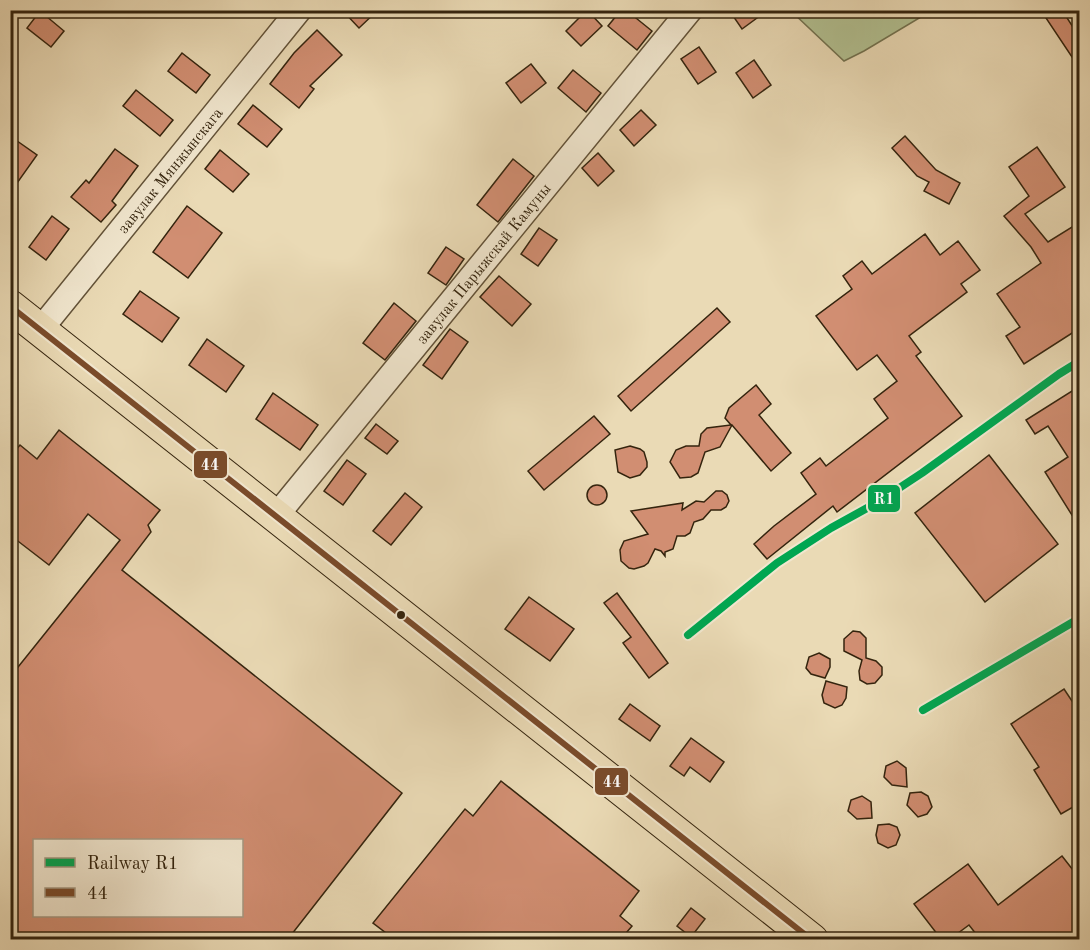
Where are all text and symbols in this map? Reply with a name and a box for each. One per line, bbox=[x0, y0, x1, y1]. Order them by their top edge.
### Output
street label: завулак Мянжынскага bbox=[116, 105, 227, 237]
street label: завулак Парыжскай Камуны bbox=[414, 181, 555, 347]
line badge: 44 bbox=[193, 450, 228, 479]
text: 44 bbox=[201, 458, 219, 474]
line badge: R1 bbox=[867, 484, 901, 513]
text: R1 bbox=[874, 492, 894, 508]
unlabelled marker bbox=[395, 609, 407, 621]
line badge: 44 bbox=[594, 767, 629, 796]
text: 44 bbox=[603, 775, 621, 791]
legend bbox=[33, 839, 243, 917]
text: Railway R1 bbox=[87, 855, 178, 873]
text: 44 bbox=[87, 885, 108, 903]

